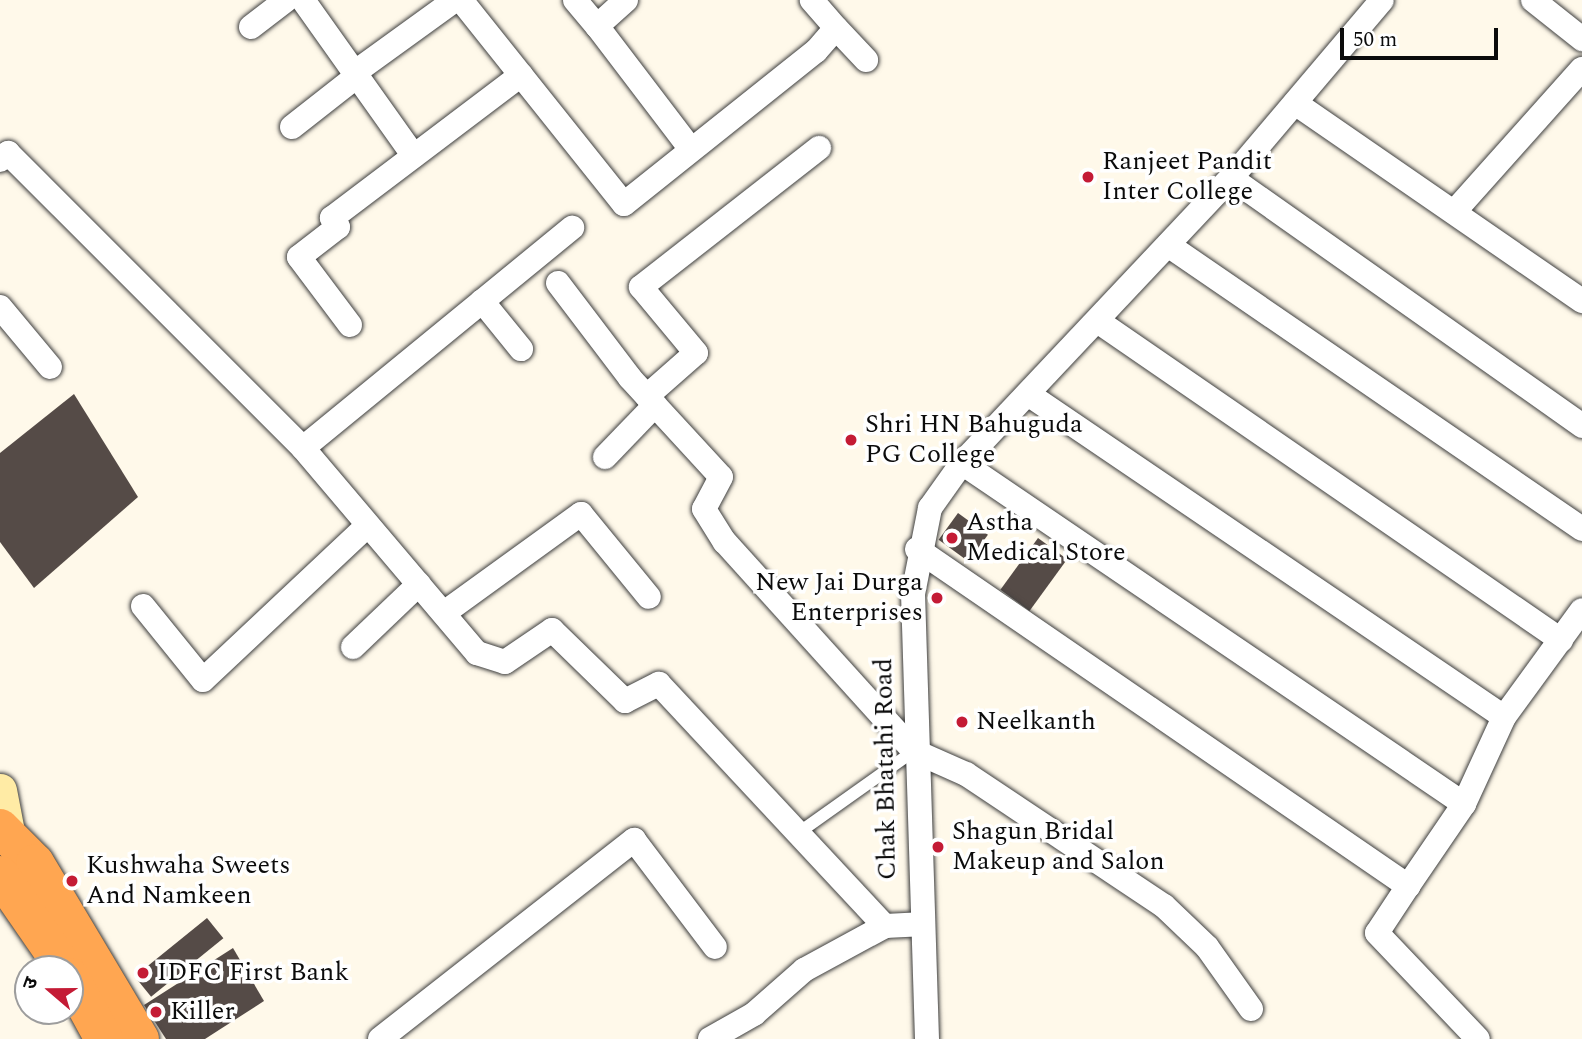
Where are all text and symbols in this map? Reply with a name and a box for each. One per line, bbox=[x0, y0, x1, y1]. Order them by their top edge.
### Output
scale bar bbox=[1344, 14, 1502, 58]
text: 50 m bbox=[1353, 24, 1397, 56]
place label: Ranjeet Pandit Inter College bbox=[1102, 146, 1272, 208]
marker: Ranjeet Pandit Inter College bbox=[1080, 169, 1096, 185]
place label: Shri HN Bahuguda PG College bbox=[865, 409, 1083, 471]
marker: Shri HN Bahuguda PG College bbox=[843, 432, 859, 448]
place label: Astha Medical Store bbox=[966, 507, 1126, 568]
marker: Astha Medical Store bbox=[944, 530, 960, 546]
place label: New Jai Durga Enterprises bbox=[755, 567, 923, 628]
marker: New Jai Durga Enterprises bbox=[929, 590, 945, 606]
street label: Chak Bhatahi Road bbox=[868, 658, 904, 880]
place label: Neelkanth bbox=[976, 706, 1096, 738]
marker: Neelkanth bbox=[954, 714, 970, 730]
place label: Shagun Bridal Makeup and Salon bbox=[952, 816, 1165, 878]
marker: Shagun Bridal Makeup and Salon bbox=[930, 839, 946, 855]
place label: Kushwaha Sweets And Namkeen bbox=[86, 850, 290, 912]
marker: Kushwaha Sweets And Namkeen bbox=[64, 873, 80, 889]
north arrow bbox=[14, 955, 84, 1025]
place label: IDFC First Bank bbox=[157, 957, 349, 989]
marker: IDFC First Bank bbox=[135, 965, 151, 981]
text: उ bbox=[15, 973, 46, 994]
place label: Killer bbox=[170, 996, 235, 1028]
marker: Killer bbox=[148, 1004, 164, 1020]

